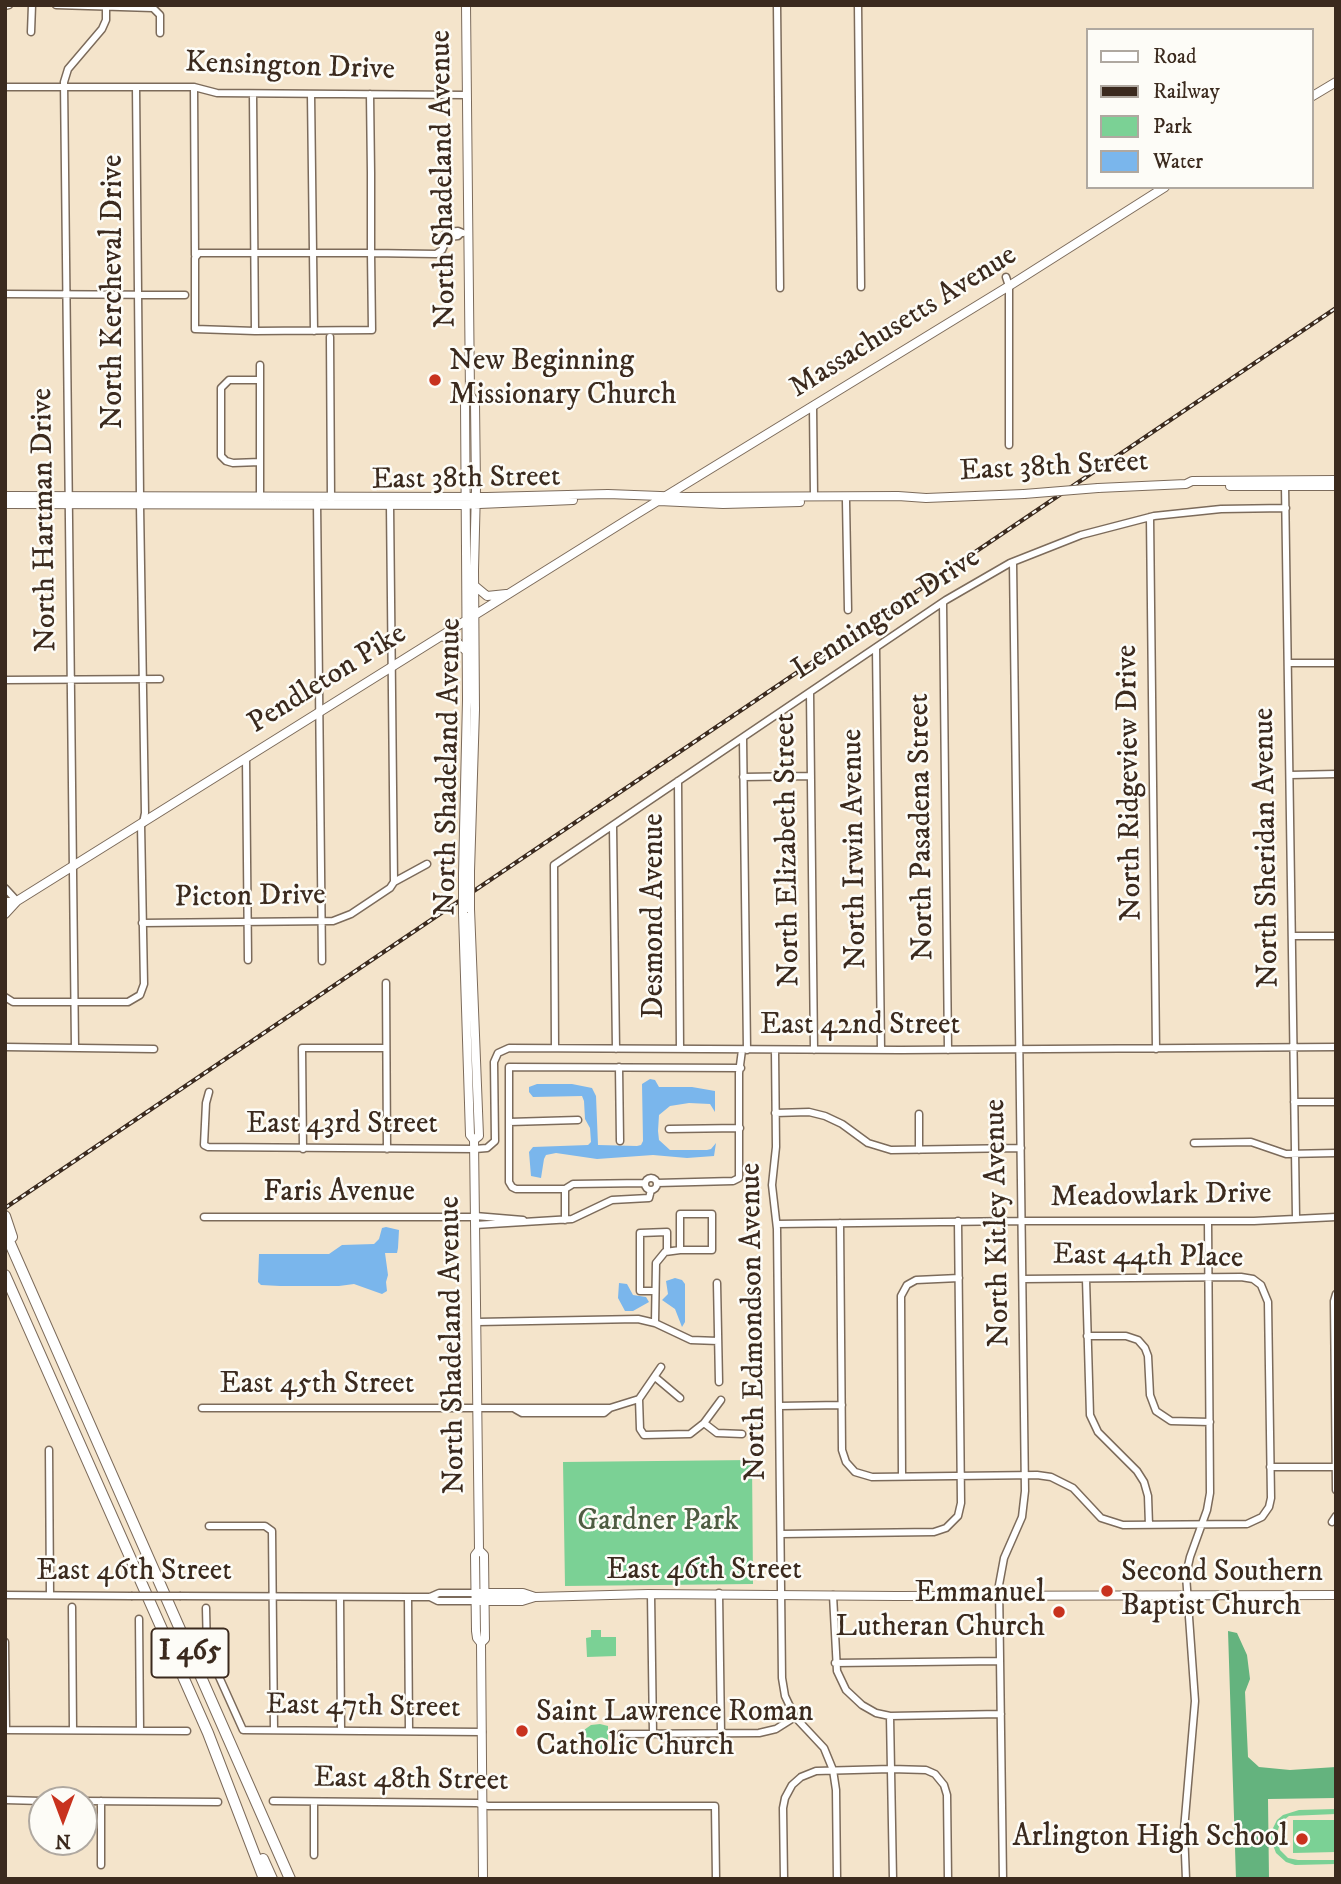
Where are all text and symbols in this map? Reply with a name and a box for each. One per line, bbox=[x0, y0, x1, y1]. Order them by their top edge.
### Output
legend bbox=[1086, 28, 1313, 189]
street label: North Shadeland Avenue bbox=[424, 30, 466, 328]
text: Road bbox=[1153, 44, 1197, 70]
street label: Kensington Drive bbox=[184, 46, 396, 90]
text: Railway bbox=[1153, 79, 1220, 105]
text: Park bbox=[1153, 114, 1192, 140]
text: Water bbox=[1153, 149, 1203, 175]
street label: North Kercheval Drive bbox=[97, 155, 133, 429]
street label: Massachusetts Avenue bbox=[784, 239, 1024, 407]
place label: New Beginning Missionary Church bbox=[449, 345, 676, 416]
marker: New Beginning Missionary Church bbox=[427, 372, 443, 388]
street label: North Hartman Drive bbox=[26, 388, 66, 652]
street label: East 38th Street bbox=[959, 445, 1149, 491]
street label: East 38th Street bbox=[371, 460, 561, 500]
street label: Lennington Drive bbox=[786, 541, 988, 689]
street label: Pendleton Pike bbox=[242, 617, 414, 743]
street label: North Shadeland Avenue bbox=[429, 618, 471, 916]
street label: North Ridgeview Drive bbox=[1111, 644, 1151, 922]
street label: North Pasadena Street bbox=[903, 693, 943, 961]
street label: North Sheridan Avenue bbox=[1248, 707, 1288, 989]
street label: North Elizabeth Street bbox=[769, 713, 809, 987]
street label: North Irwin Avenue bbox=[836, 728, 876, 970]
street label: Desmond Avenue bbox=[638, 813, 674, 1019]
street label: Picton Drive bbox=[174, 879, 326, 917]
street label: East 42nd Street bbox=[760, 1009, 960, 1045]
street label: North Kitley Avenue bbox=[979, 1099, 1019, 1347]
street label: East 43rd Street bbox=[246, 1108, 438, 1144]
street label: North Edmondson Avenue bbox=[734, 1162, 776, 1482]
street label: Faris Avenue bbox=[263, 1176, 415, 1212]
street label: Meadowlark Drive bbox=[1050, 1177, 1272, 1217]
street label: North Shadeland Avenue bbox=[433, 1196, 475, 1494]
street label: East 44th Place bbox=[1052, 1238, 1244, 1278]
street label: East 45th Street bbox=[220, 1368, 414, 1404]
park label: Gardner Park bbox=[577, 1505, 739, 1541]
street label: East 46th Street bbox=[606, 1554, 802, 1590]
street label: East 46th Street bbox=[36, 1555, 232, 1591]
place label: Second Southern Baptist Church bbox=[1121, 1556, 1323, 1626]
place label: Emmanuel Lutheran Church bbox=[836, 1577, 1045, 1648]
marker: Second Southern Baptist Church bbox=[1099, 1583, 1115, 1599]
marker: Emmanuel Lutheran Church bbox=[1051, 1604, 1067, 1620]
road number: I 465 bbox=[152, 1628, 228, 1678]
street label: East 47th Street bbox=[265, 1688, 461, 1728]
place label: Saint Lawrence Roman Catholic Church bbox=[536, 1696, 813, 1766]
marker: Saint Lawrence Roman Catholic Church bbox=[514, 1723, 530, 1739]
street label: East 48th Street bbox=[313, 1761, 509, 1801]
north arrow bbox=[28, 1786, 98, 1856]
place label: Arlington High School bbox=[1013, 1821, 1288, 1857]
text: N bbox=[55, 1829, 71, 1852]
marker: Arlington High School bbox=[1294, 1831, 1310, 1847]

